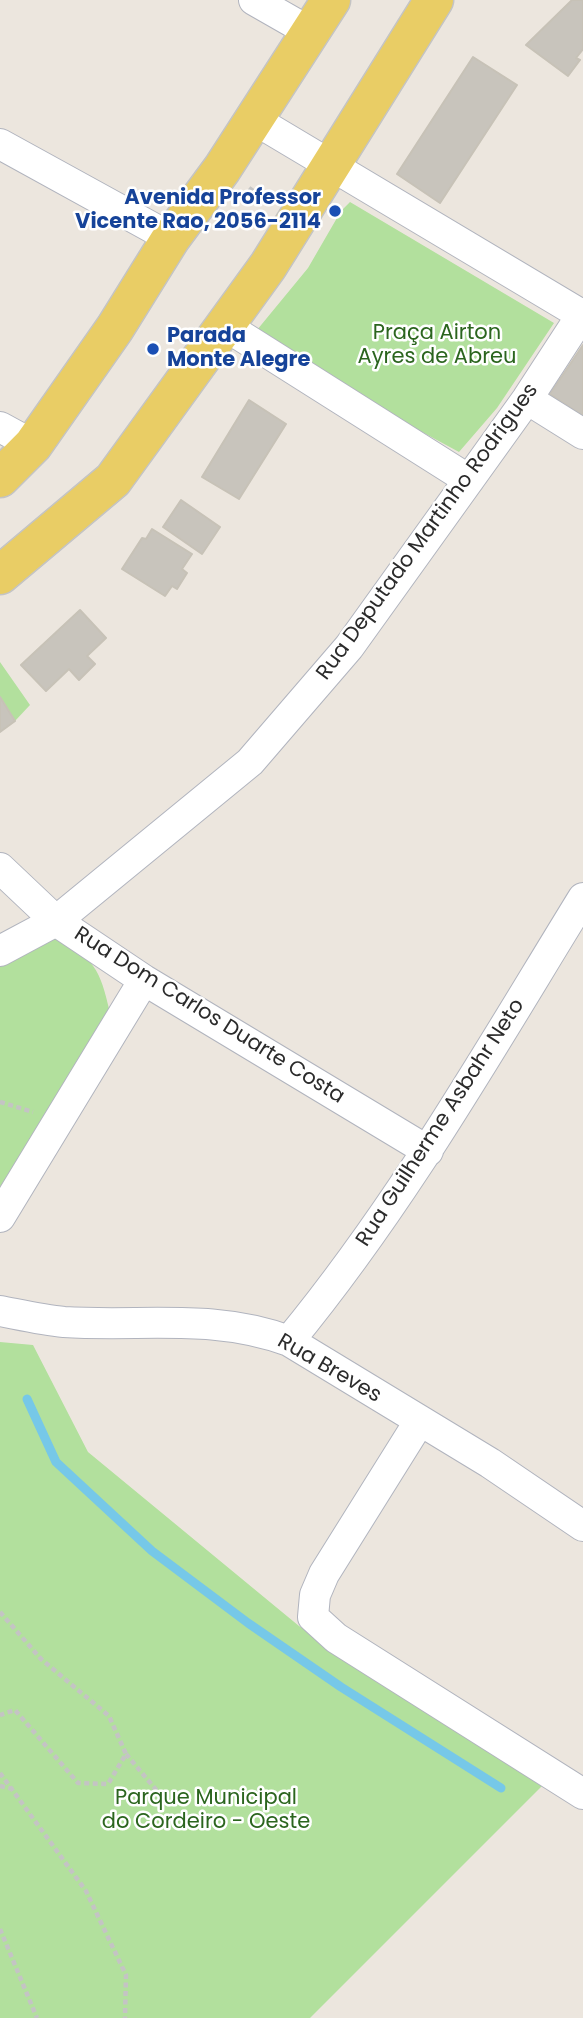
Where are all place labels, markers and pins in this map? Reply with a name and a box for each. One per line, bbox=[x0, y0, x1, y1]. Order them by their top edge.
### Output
place label: Avenida Professor Vicente Rao, 2056-2114 bbox=[75, 186, 321, 236]
marker: Avenida Professor Vicente Rao, 2056-2114 bbox=[327, 203, 343, 219]
place label: Parada Monte Alegre bbox=[167, 324, 311, 374]
marker: Parada Monte Alegre bbox=[145, 341, 161, 357]

